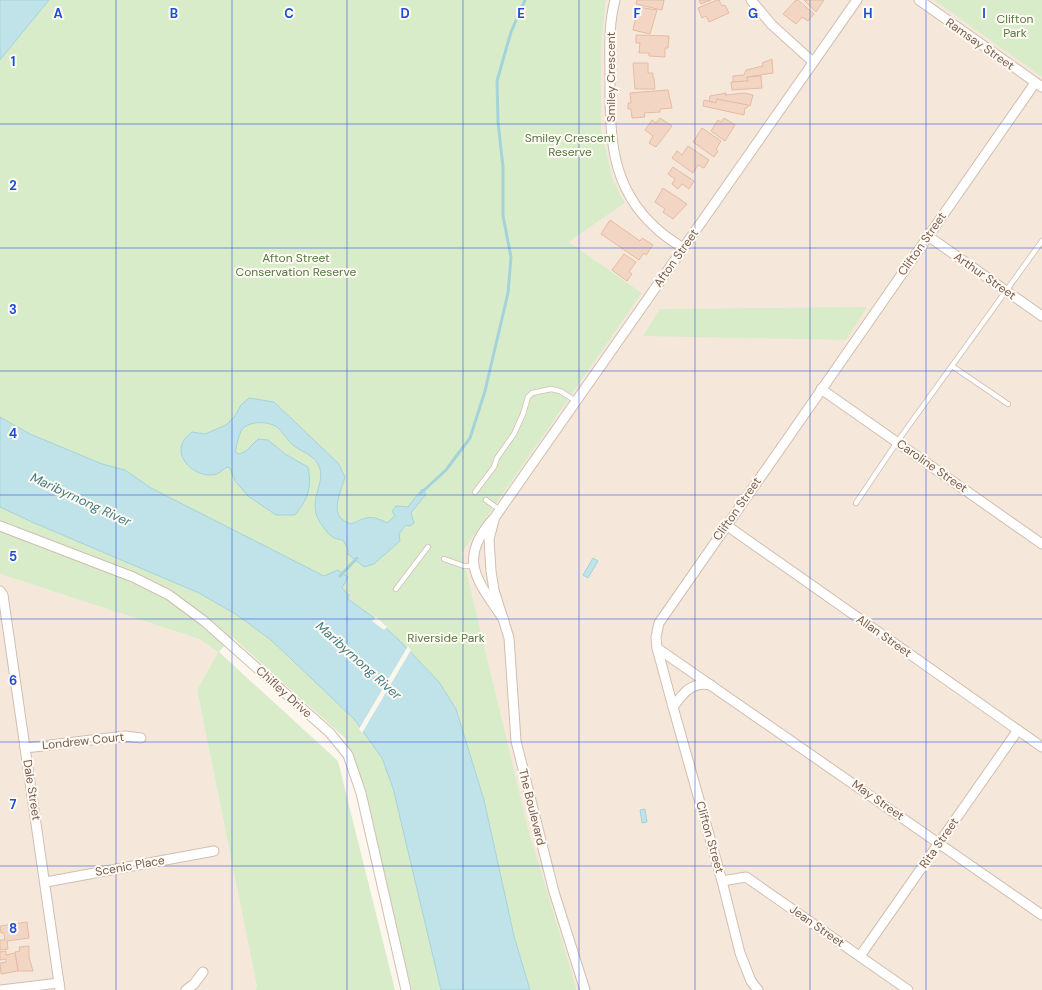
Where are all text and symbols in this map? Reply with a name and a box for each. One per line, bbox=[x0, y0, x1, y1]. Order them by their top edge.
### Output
text: A bbox=[53, 5, 63, 22]
text: B bbox=[170, 5, 178, 22]
text: C bbox=[284, 5, 294, 22]
text: D bbox=[400, 5, 410, 22]
text: E bbox=[517, 5, 525, 22]
text: F bbox=[633, 5, 641, 22]
text: G bbox=[748, 5, 758, 22]
text: H bbox=[863, 5, 873, 22]
text: I bbox=[982, 5, 986, 22]
park label: Clifton Park bbox=[997, 11, 1034, 41]
street label: Ramsay Street bbox=[942, 14, 1018, 74]
street label: Smiley Crescent bbox=[603, 31, 619, 122]
text: 1 bbox=[11, 53, 15, 70]
park label: Smiley Crescent Reserve bbox=[525, 130, 616, 160]
text: 2 bbox=[9, 177, 17, 194]
street label: Clifton Street bbox=[894, 209, 950, 279]
street label: Afton Street bbox=[650, 225, 702, 290]
street label: Arthur Street bbox=[951, 249, 1020, 304]
park label: Afton Street Conservation Reserve bbox=[236, 250, 357, 280]
text: 3 bbox=[9, 301, 17, 318]
text: 4 bbox=[9, 425, 17, 442]
street label: Caroline Street bbox=[893, 436, 971, 497]
water label: Maribyrnong River bbox=[28, 469, 135, 531]
street label: Clifton Street bbox=[709, 474, 765, 544]
text: 5 bbox=[9, 548, 17, 565]
street label: Allan Street bbox=[853, 611, 915, 661]
water label: Maribyrnong River bbox=[312, 618, 406, 704]
park label: Riverside Park bbox=[407, 630, 485, 646]
street label: Chifley Drive bbox=[253, 663, 315, 721]
text: 6 bbox=[9, 672, 17, 689]
street label: Londrew Court bbox=[41, 729, 125, 753]
street label: Dale Street bbox=[19, 758, 45, 822]
street label: The Boulevard bbox=[515, 767, 549, 847]
street label: May Street bbox=[849, 776, 908, 824]
text: 7 bbox=[10, 796, 17, 813]
street label: Clifton Street bbox=[692, 799, 728, 875]
street label: Rita Street bbox=[916, 814, 962, 872]
street label: Scenic Place bbox=[94, 852, 166, 880]
street label: Jean Street bbox=[786, 901, 848, 951]
text: 8 bbox=[9, 920, 17, 937]

